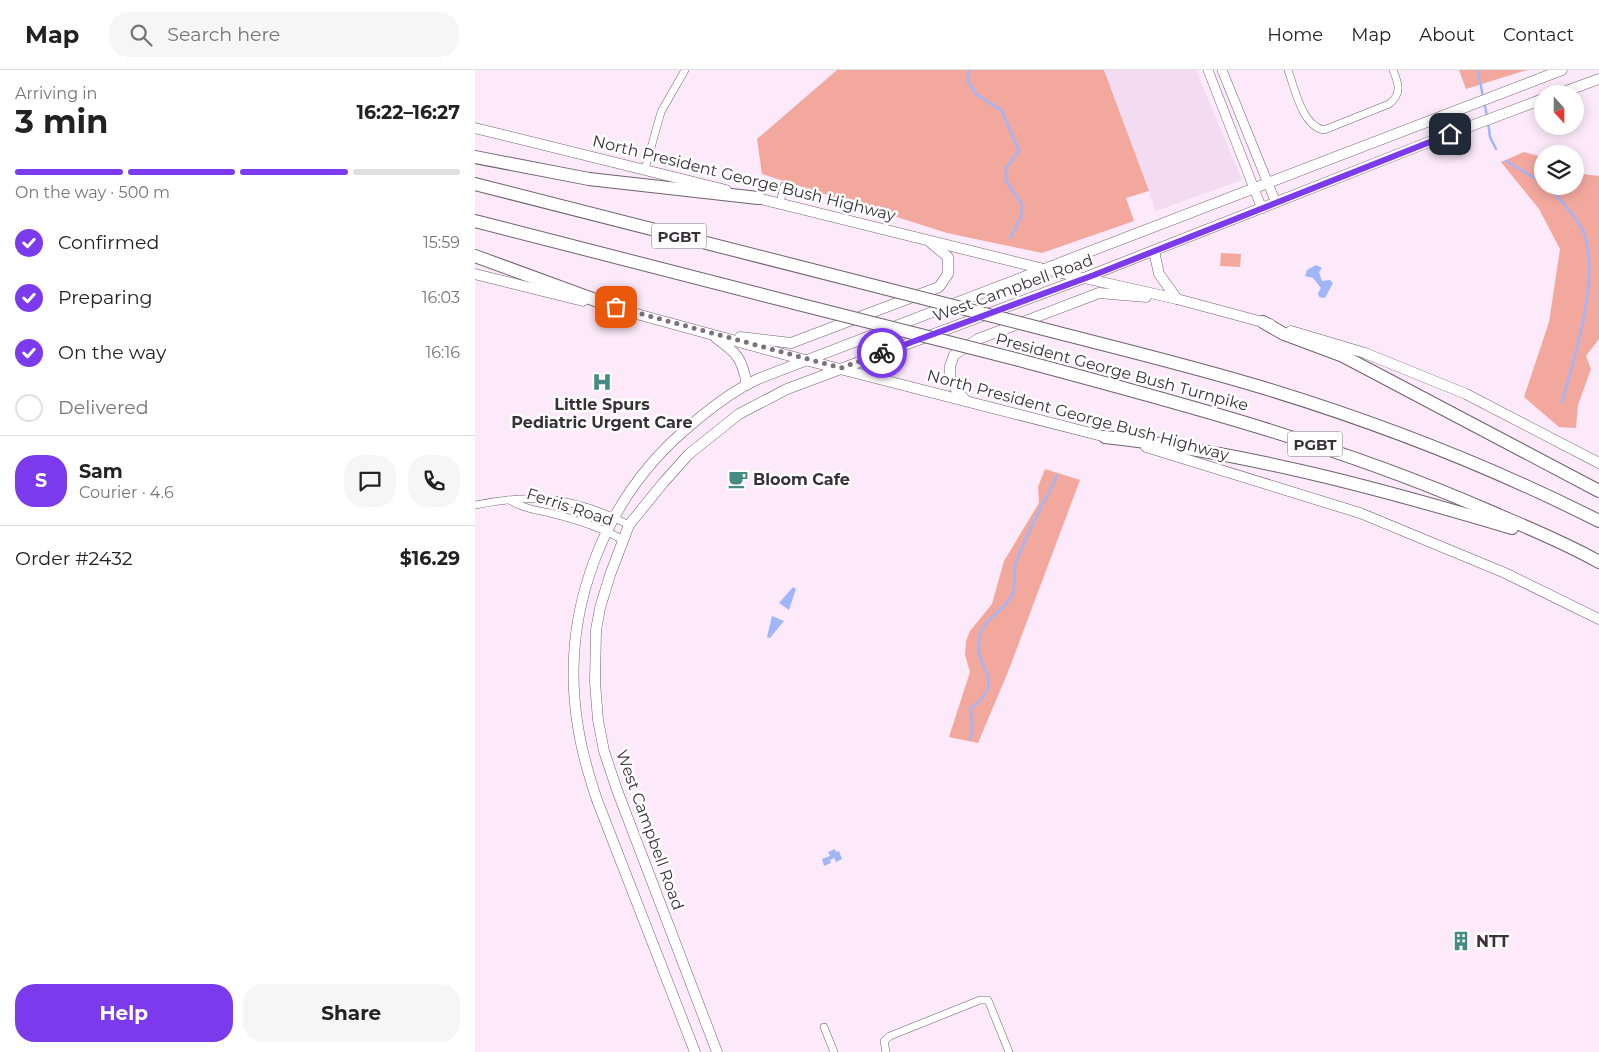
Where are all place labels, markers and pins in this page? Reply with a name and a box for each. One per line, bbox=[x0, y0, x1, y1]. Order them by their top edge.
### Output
pin bbox=[1429, 113, 1471, 155]
pin bbox=[595, 286, 637, 328]
hospital icon: Little Spurs Pediatric Urgent Care bbox=[591, 371, 613, 393]
place label: Little Spurs Pediatric Urgent Care bbox=[511, 395, 693, 432]
cafe icon: Bloom Cafe bbox=[727, 468, 749, 490]
place label: Bloom Cafe bbox=[753, 470, 850, 489]
building icon: NTT bbox=[1450, 930, 1472, 952]
place label: NTT bbox=[1476, 932, 1509, 951]

